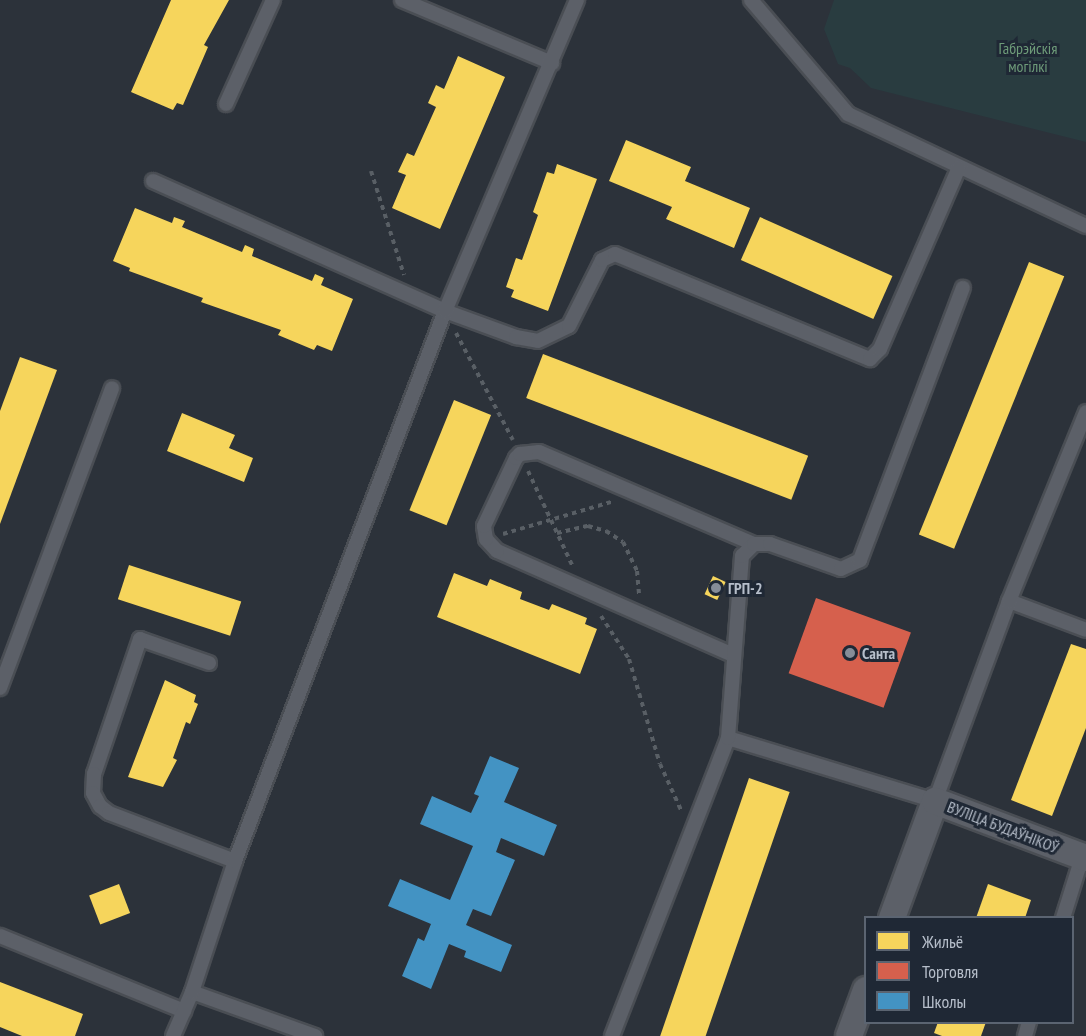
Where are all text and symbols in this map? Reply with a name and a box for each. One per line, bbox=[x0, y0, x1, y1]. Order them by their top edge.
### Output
park label: Габрэйскія могілкі bbox=[998, 38, 1058, 76]
place label: ГРП-2 bbox=[728, 578, 763, 598]
marker: ГРП-2 bbox=[709, 581, 723, 595]
place label: Санта bbox=[862, 643, 895, 663]
marker: Санта bbox=[843, 646, 857, 660]
street label: ВУЛІЦА БУДАЎНІКОЎ bbox=[944, 797, 1062, 857]
legend bbox=[864, 916, 1074, 1024]
text: Жильё bbox=[922, 930, 963, 953]
text: Торговля bbox=[922, 960, 978, 983]
text: Школы bbox=[922, 990, 966, 1013]

